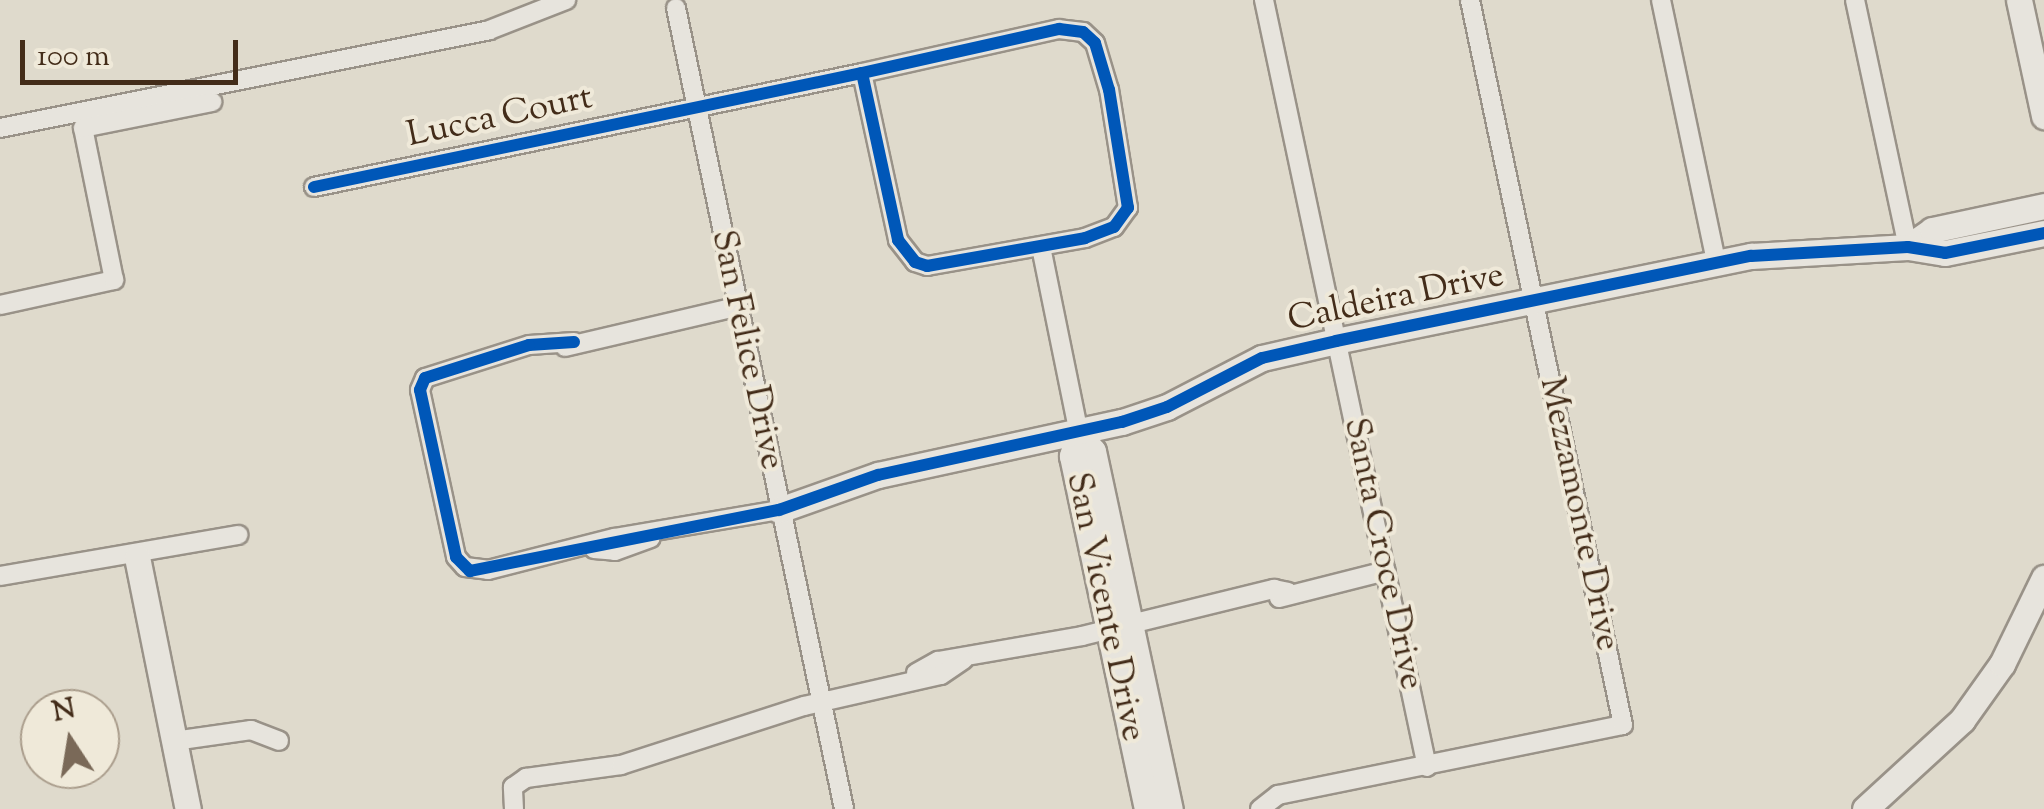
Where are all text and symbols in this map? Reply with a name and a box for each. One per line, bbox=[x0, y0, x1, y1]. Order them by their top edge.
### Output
scale bar bbox=[25, 20, 242, 82]
text: 100 m bbox=[37, 36, 110, 79]
street label: Lucca Court bbox=[404, 78, 596, 158]
street label: San Felice Drive bbox=[700, 227, 792, 473]
street label: Caldeira Drive bbox=[1284, 256, 1508, 342]
street label: Mezzamonte Drive bbox=[1529, 373, 1627, 655]
street label: Santa Croce Drive bbox=[1333, 414, 1431, 694]
street label: San Vicente Drive bbox=[1055, 469, 1153, 745]
north arrow bbox=[20, 689, 120, 789]
text: N bbox=[49, 690, 79, 734]

